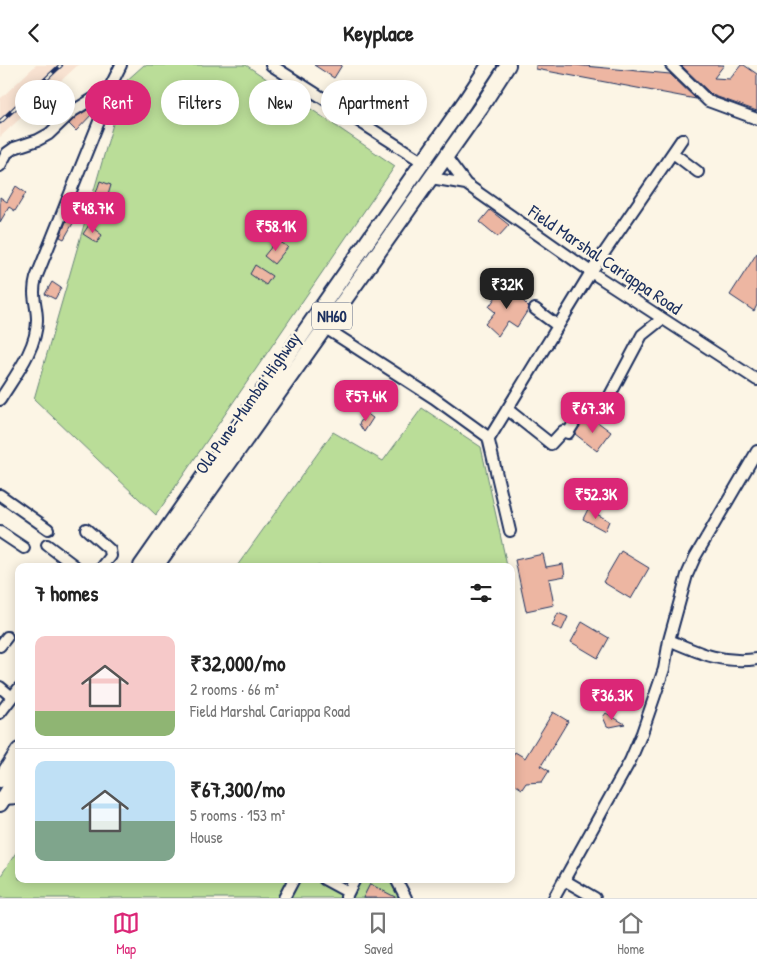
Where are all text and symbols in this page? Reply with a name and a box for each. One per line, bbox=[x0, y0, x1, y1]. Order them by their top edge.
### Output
text: Keyplace bbox=[343, 18, 414, 48]
icon: back bbox=[20, 19, 48, 47]
icon: heart bbox=[709, 19, 737, 47]
chip: Buy bbox=[15, 80, 75, 125]
chip: Rent bbox=[85, 80, 151, 125]
chip: Filters bbox=[161, 80, 239, 125]
chip: New bbox=[249, 80, 311, 125]
chip: Apartment bbox=[321, 80, 427, 125]
pin: ₹48.7K bbox=[52, 191, 134, 234]
text: ₹48.7K bbox=[72, 197, 114, 219]
street label: Field Marshal Cariappa Road bbox=[523, 198, 687, 320]
pin: ₹58.1K bbox=[235, 209, 317, 252]
text: ₹58.1K bbox=[256, 215, 296, 237]
pin: ₹32K bbox=[477, 267, 537, 310]
text: ₹32K bbox=[491, 273, 523, 295]
road number: NH60 bbox=[312, 303, 352, 329]
street label: Old Pune–Mumbai Highway bbox=[189, 326, 306, 479]
pin: ₹57.4K bbox=[325, 379, 407, 422]
text: ₹57.4K bbox=[345, 385, 387, 407]
pin: ₹67.3K bbox=[552, 391, 634, 434]
text: ₹67.3K bbox=[572, 397, 614, 419]
pin: ₹52.3K bbox=[555, 477, 637, 520]
text: ₹52.3K bbox=[575, 483, 617, 505]
text: 7 homes bbox=[35, 579, 98, 608]
icon: filters bbox=[467, 579, 495, 607]
text: ₹32,000/mo bbox=[190, 649, 285, 678]
icon: home bbox=[75, 656, 135, 716]
text: 2 rooms · 66 m² bbox=[190, 678, 279, 700]
pin: ₹36.3K bbox=[571, 679, 653, 721]
text: ₹36.3K bbox=[591, 684, 633, 706]
text: Field Marshal Cariappa Road bbox=[190, 700, 350, 722]
text: ₹67,300/mo bbox=[190, 775, 285, 804]
icon: home bbox=[75, 781, 135, 841]
text: 5 rooms · 153 m² bbox=[190, 804, 285, 826]
text: House bbox=[190, 826, 223, 848]
tab: Map bbox=[112, 909, 140, 958]
tab: Saved bbox=[364, 909, 393, 958]
tab: Home bbox=[617, 909, 645, 958]

